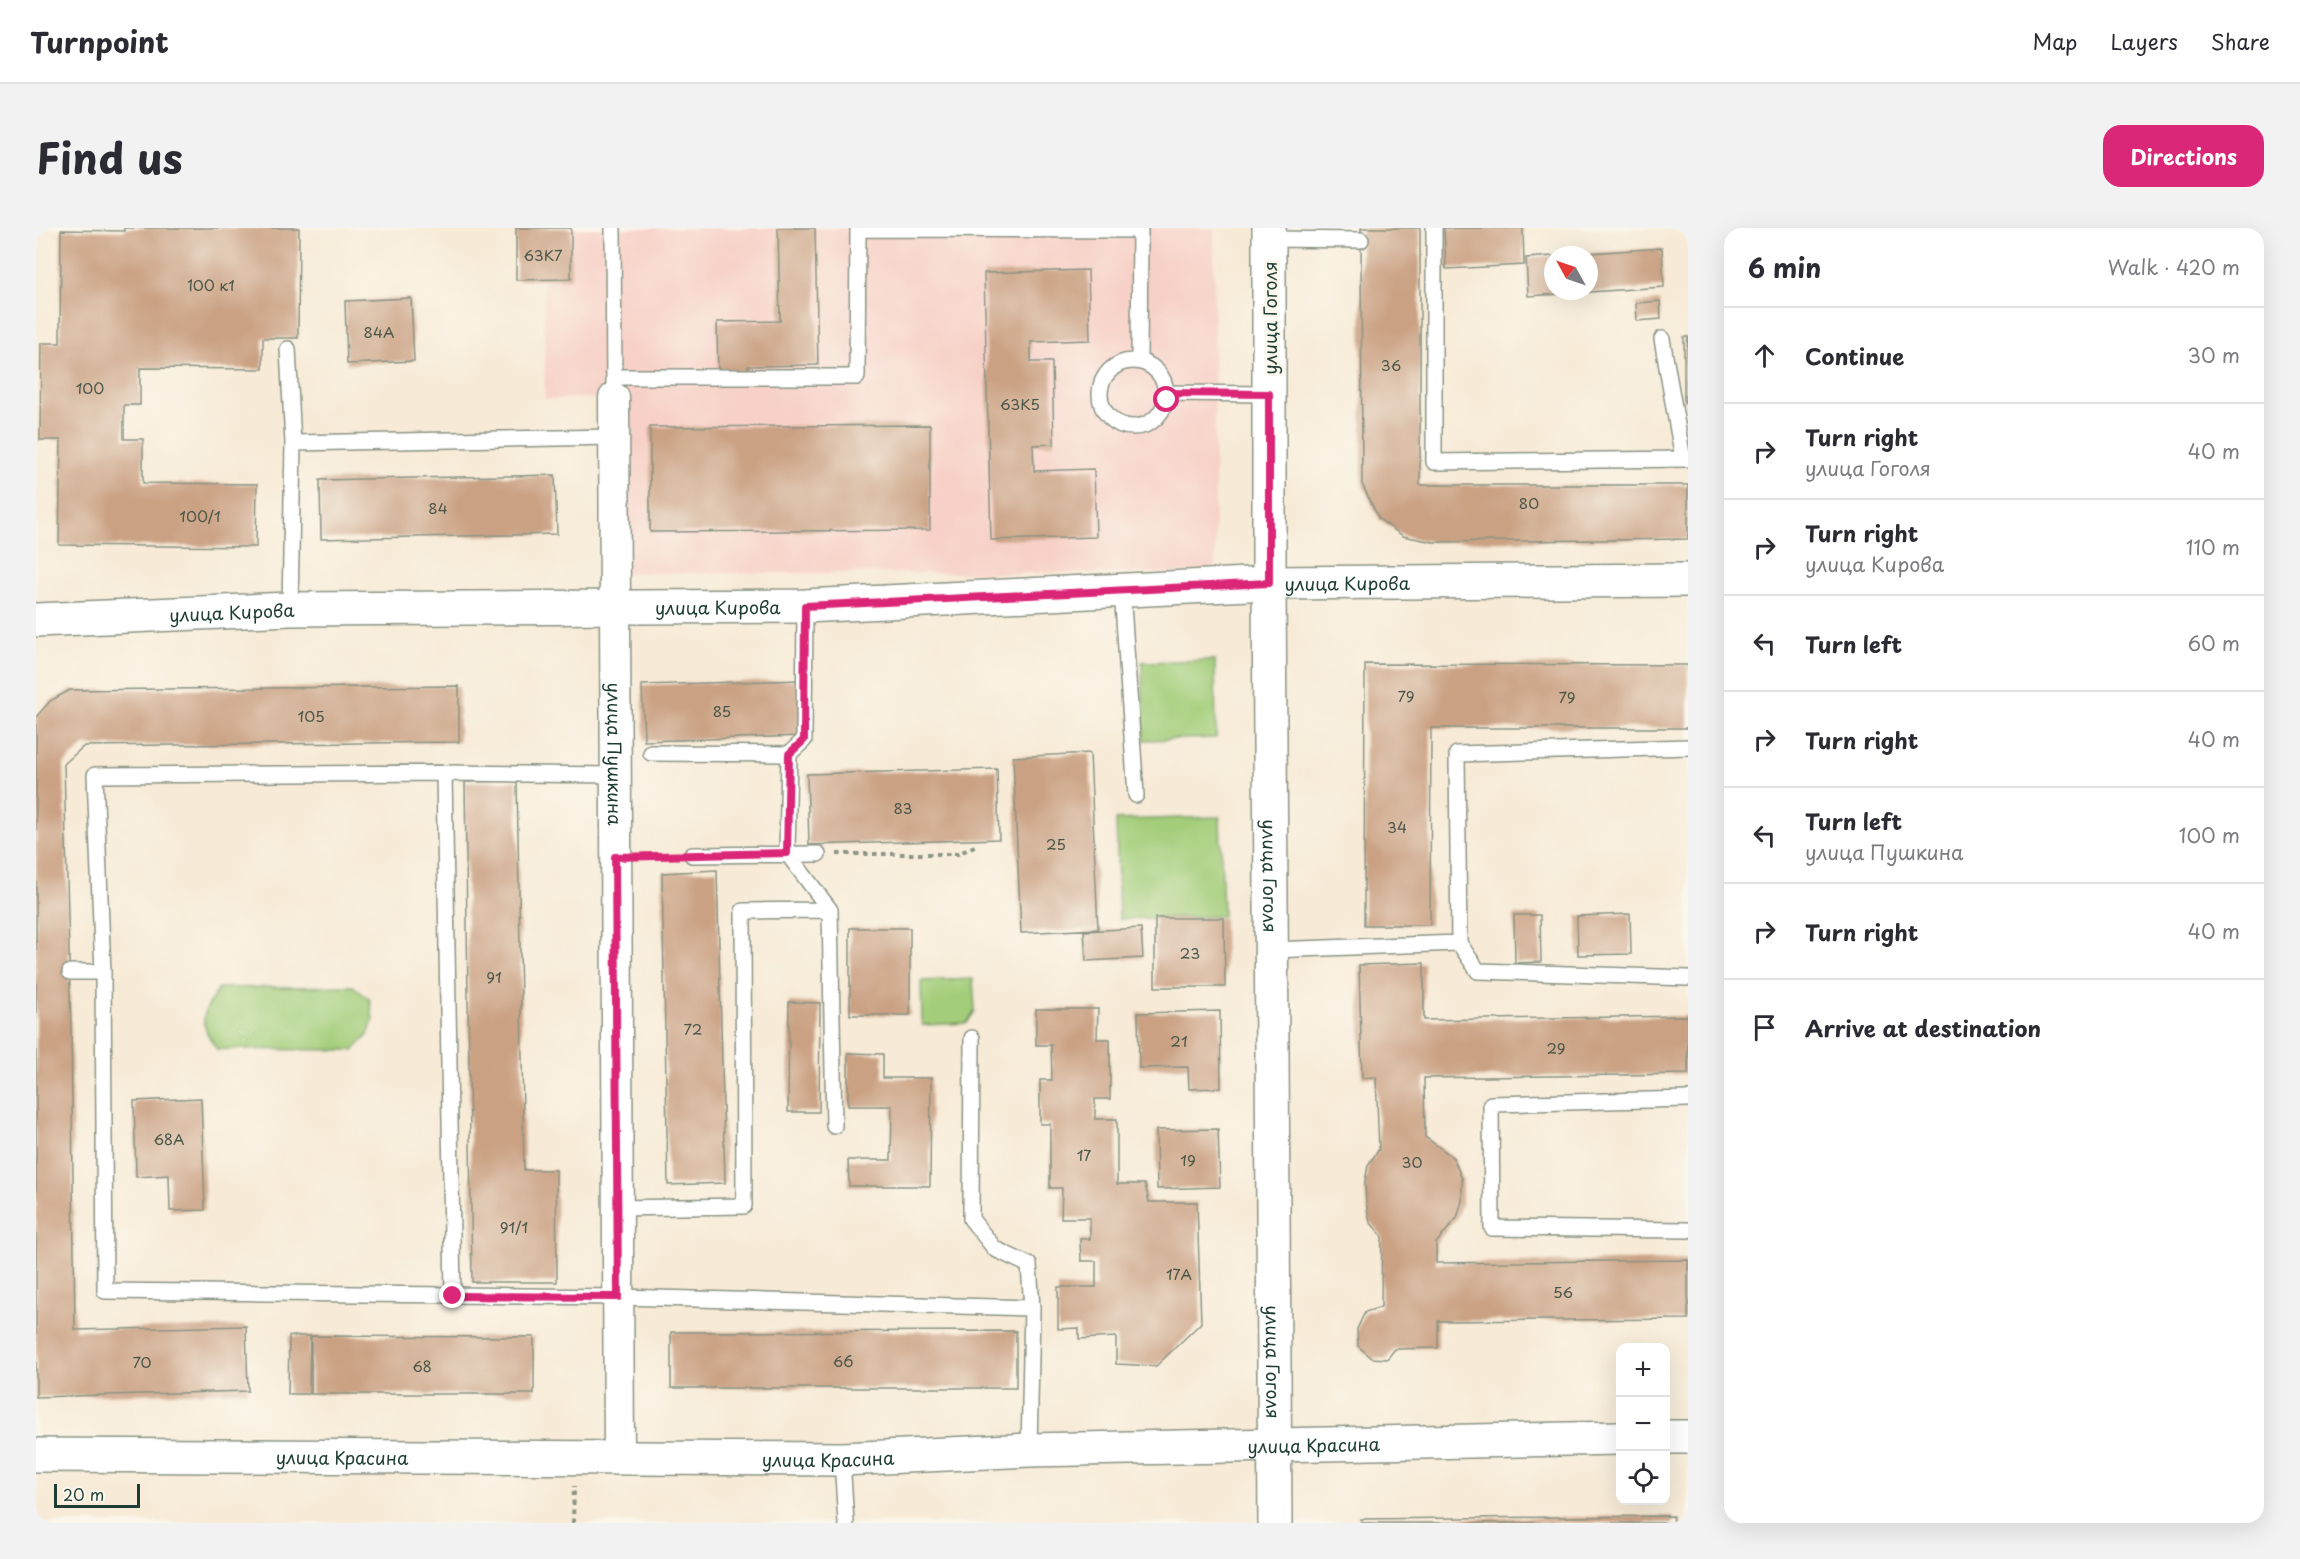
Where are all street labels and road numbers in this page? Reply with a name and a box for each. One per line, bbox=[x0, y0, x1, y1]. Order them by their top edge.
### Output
street label: улица Гоголя bbox=[1256, 261, 1283, 375]
street label: улица Кирова bbox=[1284, 568, 1411, 596]
street label: улица Кирова bbox=[655, 593, 781, 620]
street label: улица Кирова bbox=[169, 595, 296, 628]
street label: улица Пушкина bbox=[602, 682, 630, 826]
street label: улица Гоголя bbox=[1257, 819, 1285, 933]
street label: улица Гоголя bbox=[1260, 1305, 1288, 1419]
street label: улица Красина bbox=[1247, 1429, 1381, 1459]
street label: улица Красина bbox=[276, 1443, 409, 1470]
street label: улица Красина bbox=[762, 1443, 896, 1473]

